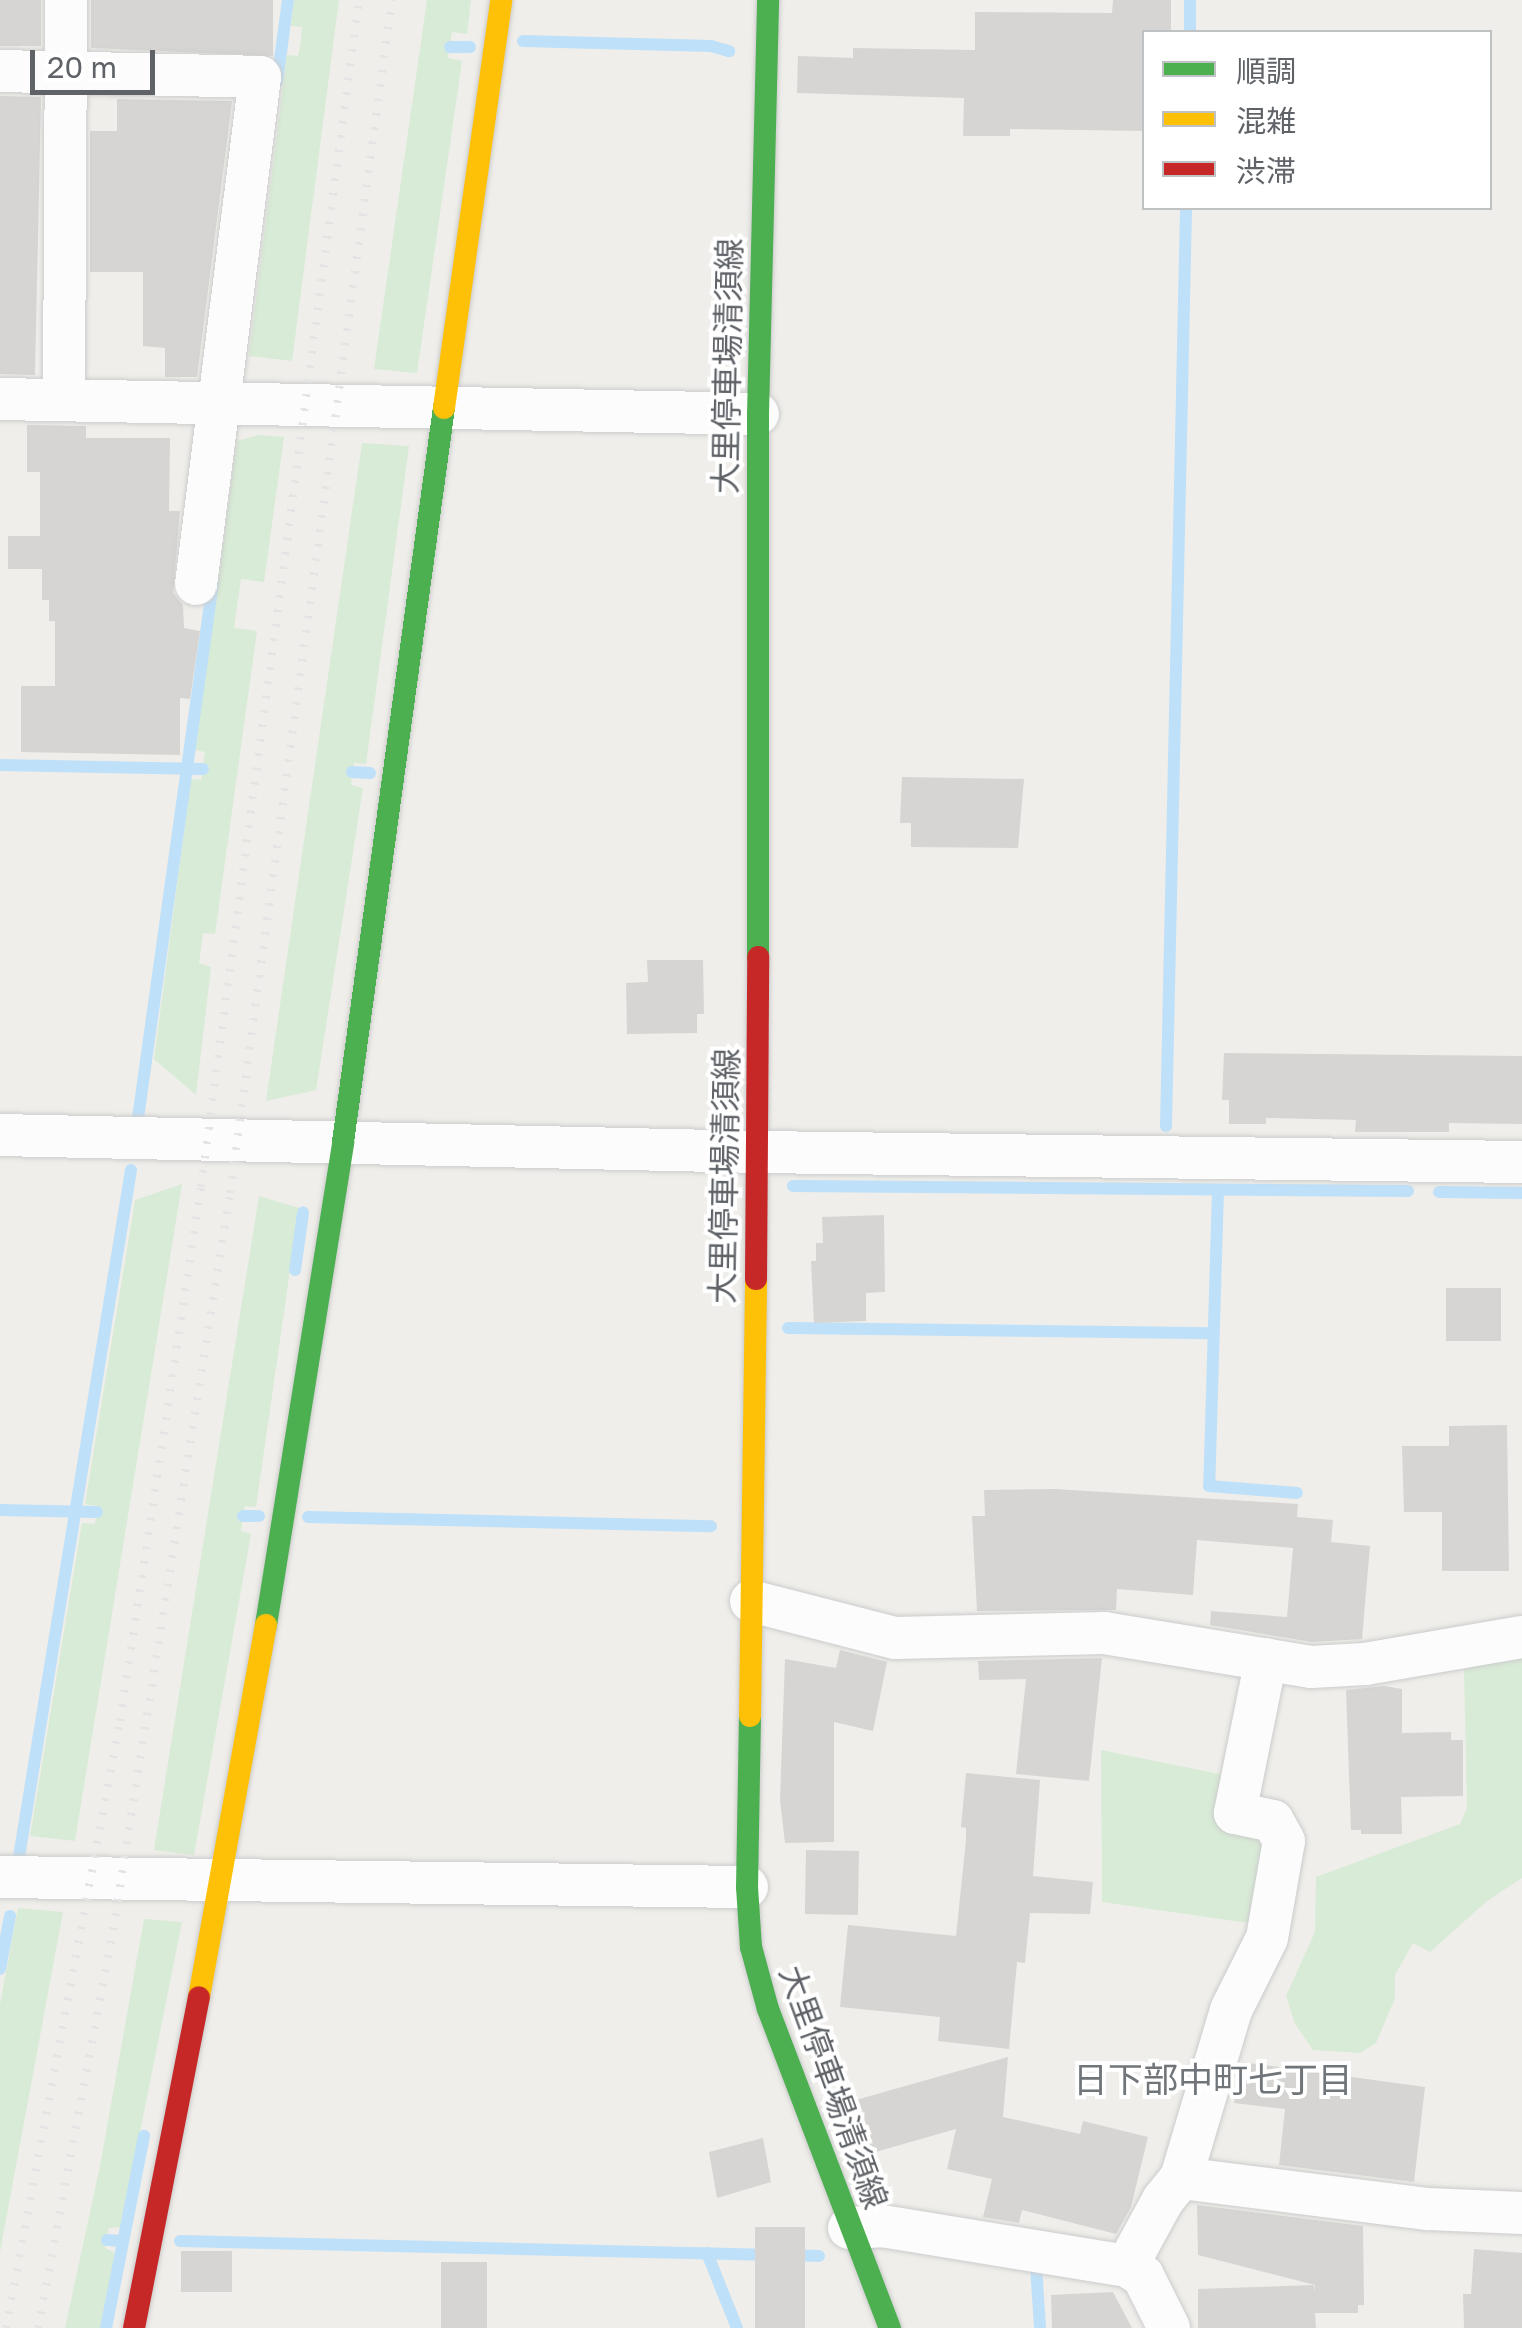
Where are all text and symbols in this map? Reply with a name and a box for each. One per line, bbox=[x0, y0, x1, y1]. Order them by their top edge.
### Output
scale bar bbox=[35, 30, 160, 92]
legend bbox=[1142, 30, 1492, 210]
text: 20 m bbox=[47, 49, 117, 85]
text: 順調 bbox=[1236, 53, 1296, 89]
text: 混雑 bbox=[1236, 103, 1296, 139]
text: 渋滞 bbox=[1236, 153, 1296, 189]
street label: 大里停車場清須線 bbox=[706, 238, 748, 494]
street label: 大里停車場清須線 bbox=[703, 1048, 745, 1304]
street label: 大里停車場清須線 bbox=[772, 1960, 896, 2214]
district label: 日下部中町七丁目 bbox=[1073, 2058, 1353, 2100]

